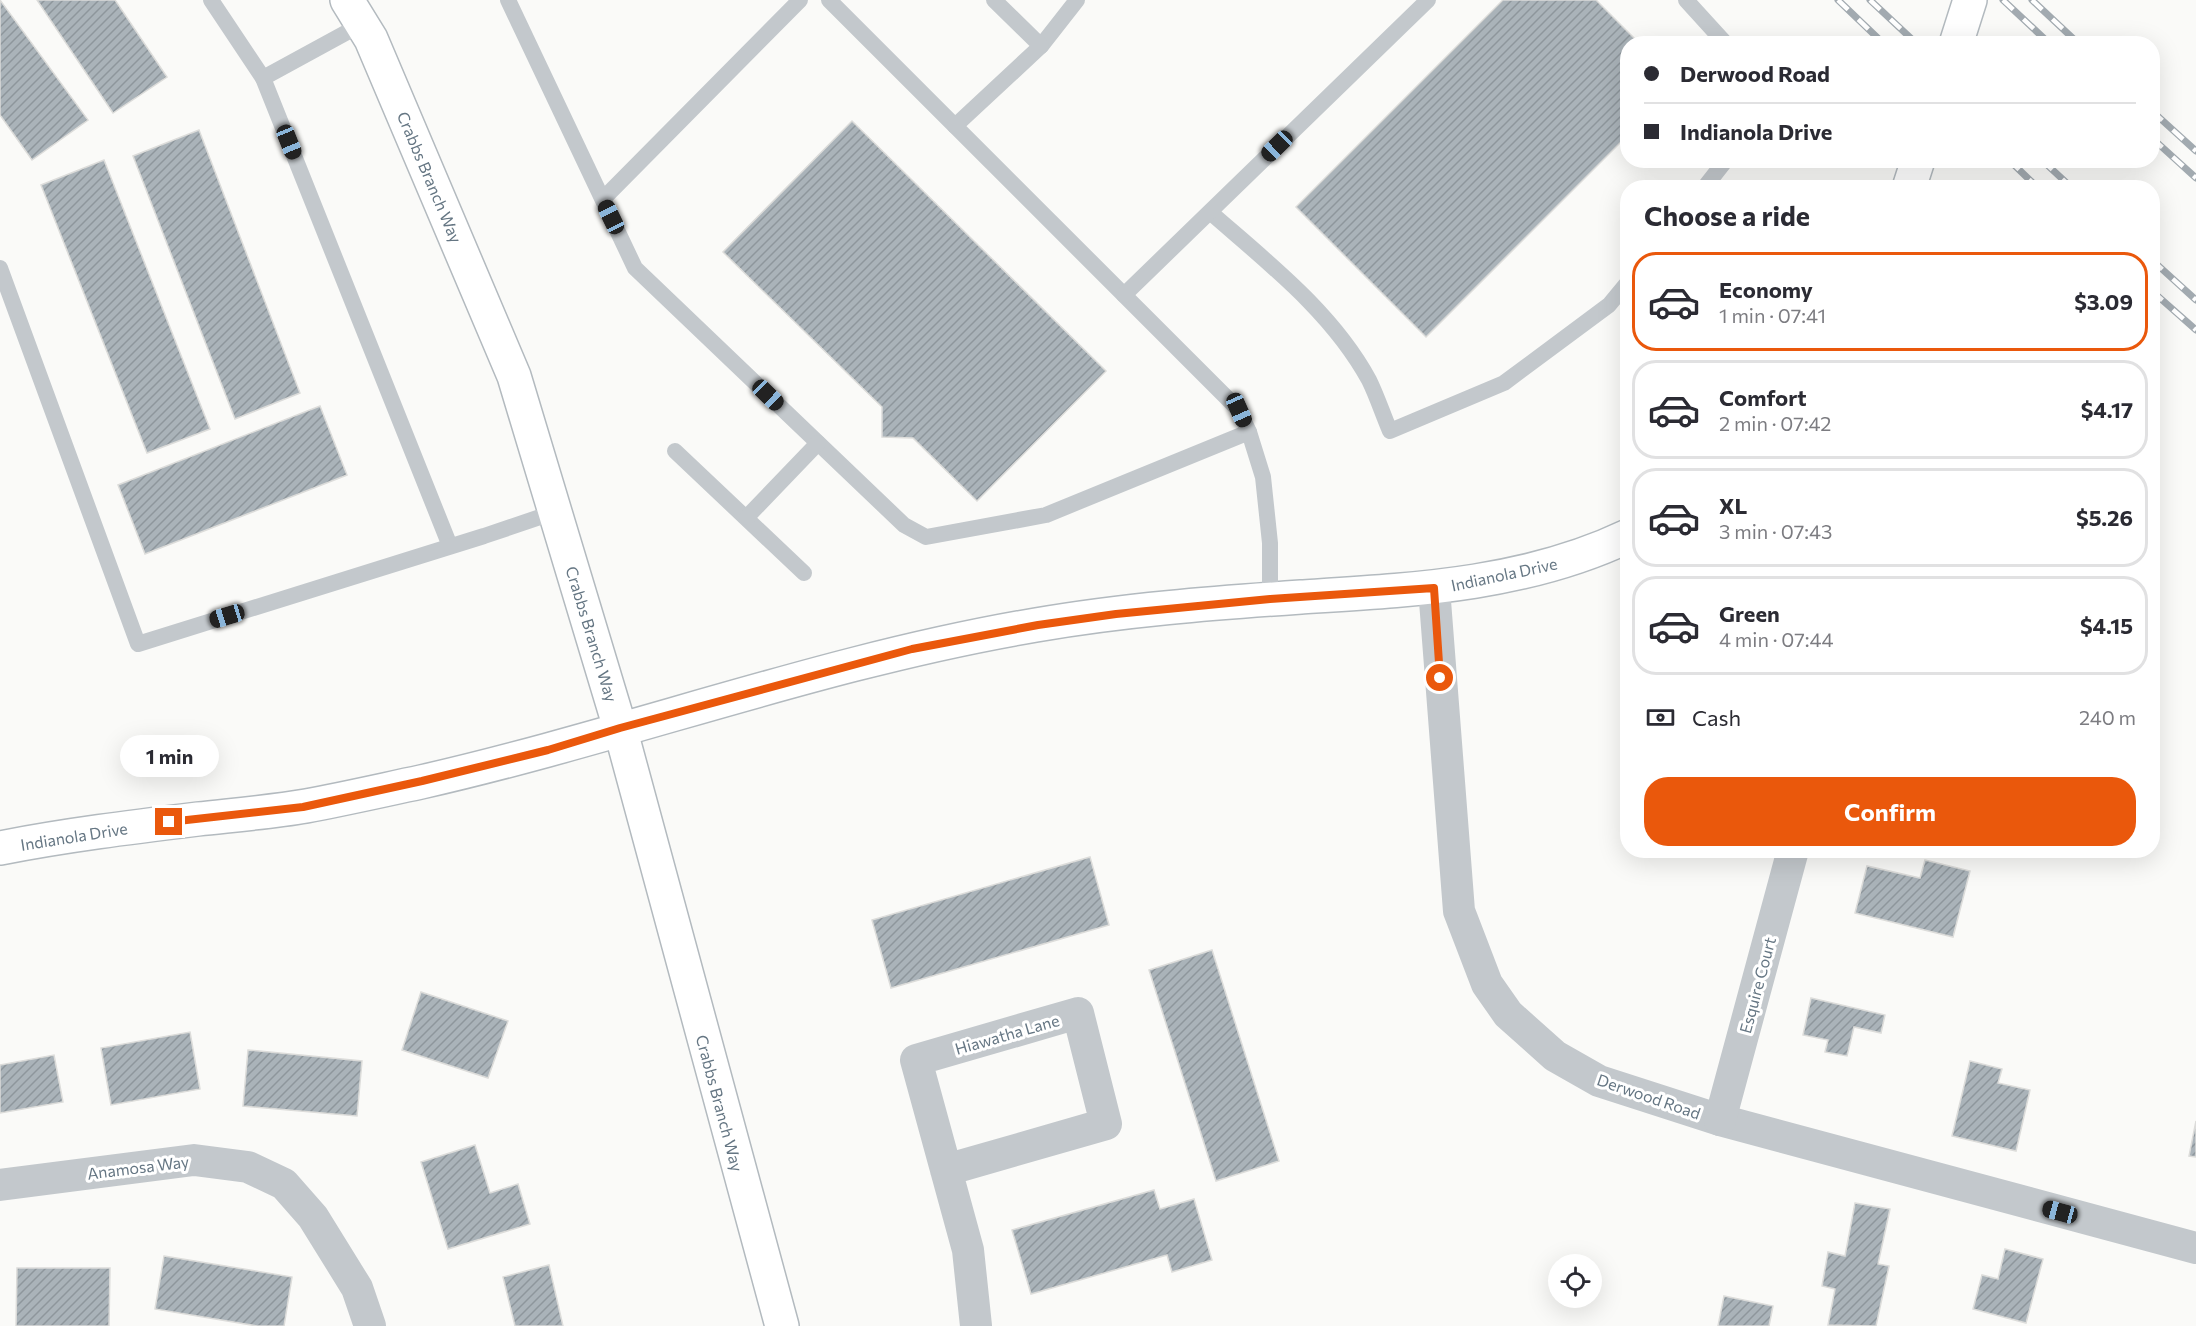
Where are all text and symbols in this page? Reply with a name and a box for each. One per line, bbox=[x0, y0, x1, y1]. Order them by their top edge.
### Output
text: Derwood Road bbox=[1680, 60, 1830, 87]
street label: Crabbs Branch Way bbox=[394, 108, 466, 246]
text: Indianola Drive bbox=[1680, 118, 1832, 145]
car bbox=[274, 122, 304, 162]
car bbox=[1258, 127, 1296, 165]
car bbox=[595, 197, 627, 237]
text: Choose a ride bbox=[1644, 199, 1810, 232]
icon: car bbox=[1647, 275, 1701, 329]
text: Economy bbox=[1719, 276, 1813, 303]
text: $3.09 bbox=[2074, 288, 2133, 315]
text: 1 min · 07:41 bbox=[1719, 303, 1826, 327]
car bbox=[749, 376, 787, 414]
icon: car bbox=[1647, 383, 1701, 437]
text: Comfort bbox=[1719, 384, 1807, 411]
car bbox=[1223, 390, 1255, 430]
text: $4.17 bbox=[2081, 396, 2133, 423]
text: 2 min · 07:42 bbox=[1719, 411, 1831, 435]
icon: car bbox=[1647, 491, 1701, 545]
text: XL bbox=[1719, 492, 1747, 519]
text: $5.26 bbox=[2076, 504, 2133, 531]
text: 3 min · 07:43 bbox=[1719, 519, 1832, 543]
street label: Indianola Drive bbox=[1449, 553, 1559, 595]
street label: Crabbs Branch Way bbox=[562, 564, 622, 704]
icon: car bbox=[1647, 599, 1701, 653]
text: Green bbox=[1719, 600, 1780, 627]
car bbox=[207, 602, 247, 630]
text: $4.15 bbox=[2080, 612, 2133, 639]
text: 4 min · 07:44 bbox=[1719, 627, 1834, 651]
route start bbox=[1426, 664, 1453, 691]
icon: cash bbox=[1644, 701, 1677, 734]
text: Cash bbox=[1692, 704, 1741, 731]
text: 240 m bbox=[2079, 705, 2136, 729]
callout: 1 min bbox=[120, 735, 219, 777]
text: 1 min bbox=[146, 744, 193, 768]
button: Confirm bbox=[1644, 777, 2136, 846]
route end bbox=[155, 808, 182, 835]
street label: Indianola Drive bbox=[19, 818, 129, 854]
street label: Esquire Court bbox=[1735, 934, 1779, 1035]
street label: Hiawatha Lane bbox=[953, 1010, 1061, 1058]
street label: Crabbs Branch Way bbox=[693, 1033, 747, 1173]
street label: Derwood Road bbox=[1595, 1069, 1703, 1123]
street label: Anamosa Way bbox=[86, 1151, 190, 1183]
car bbox=[2040, 1199, 2080, 1225]
map controls bbox=[1548, 1254, 1602, 1308]
button: locate bbox=[1548, 1254, 1602, 1308]

